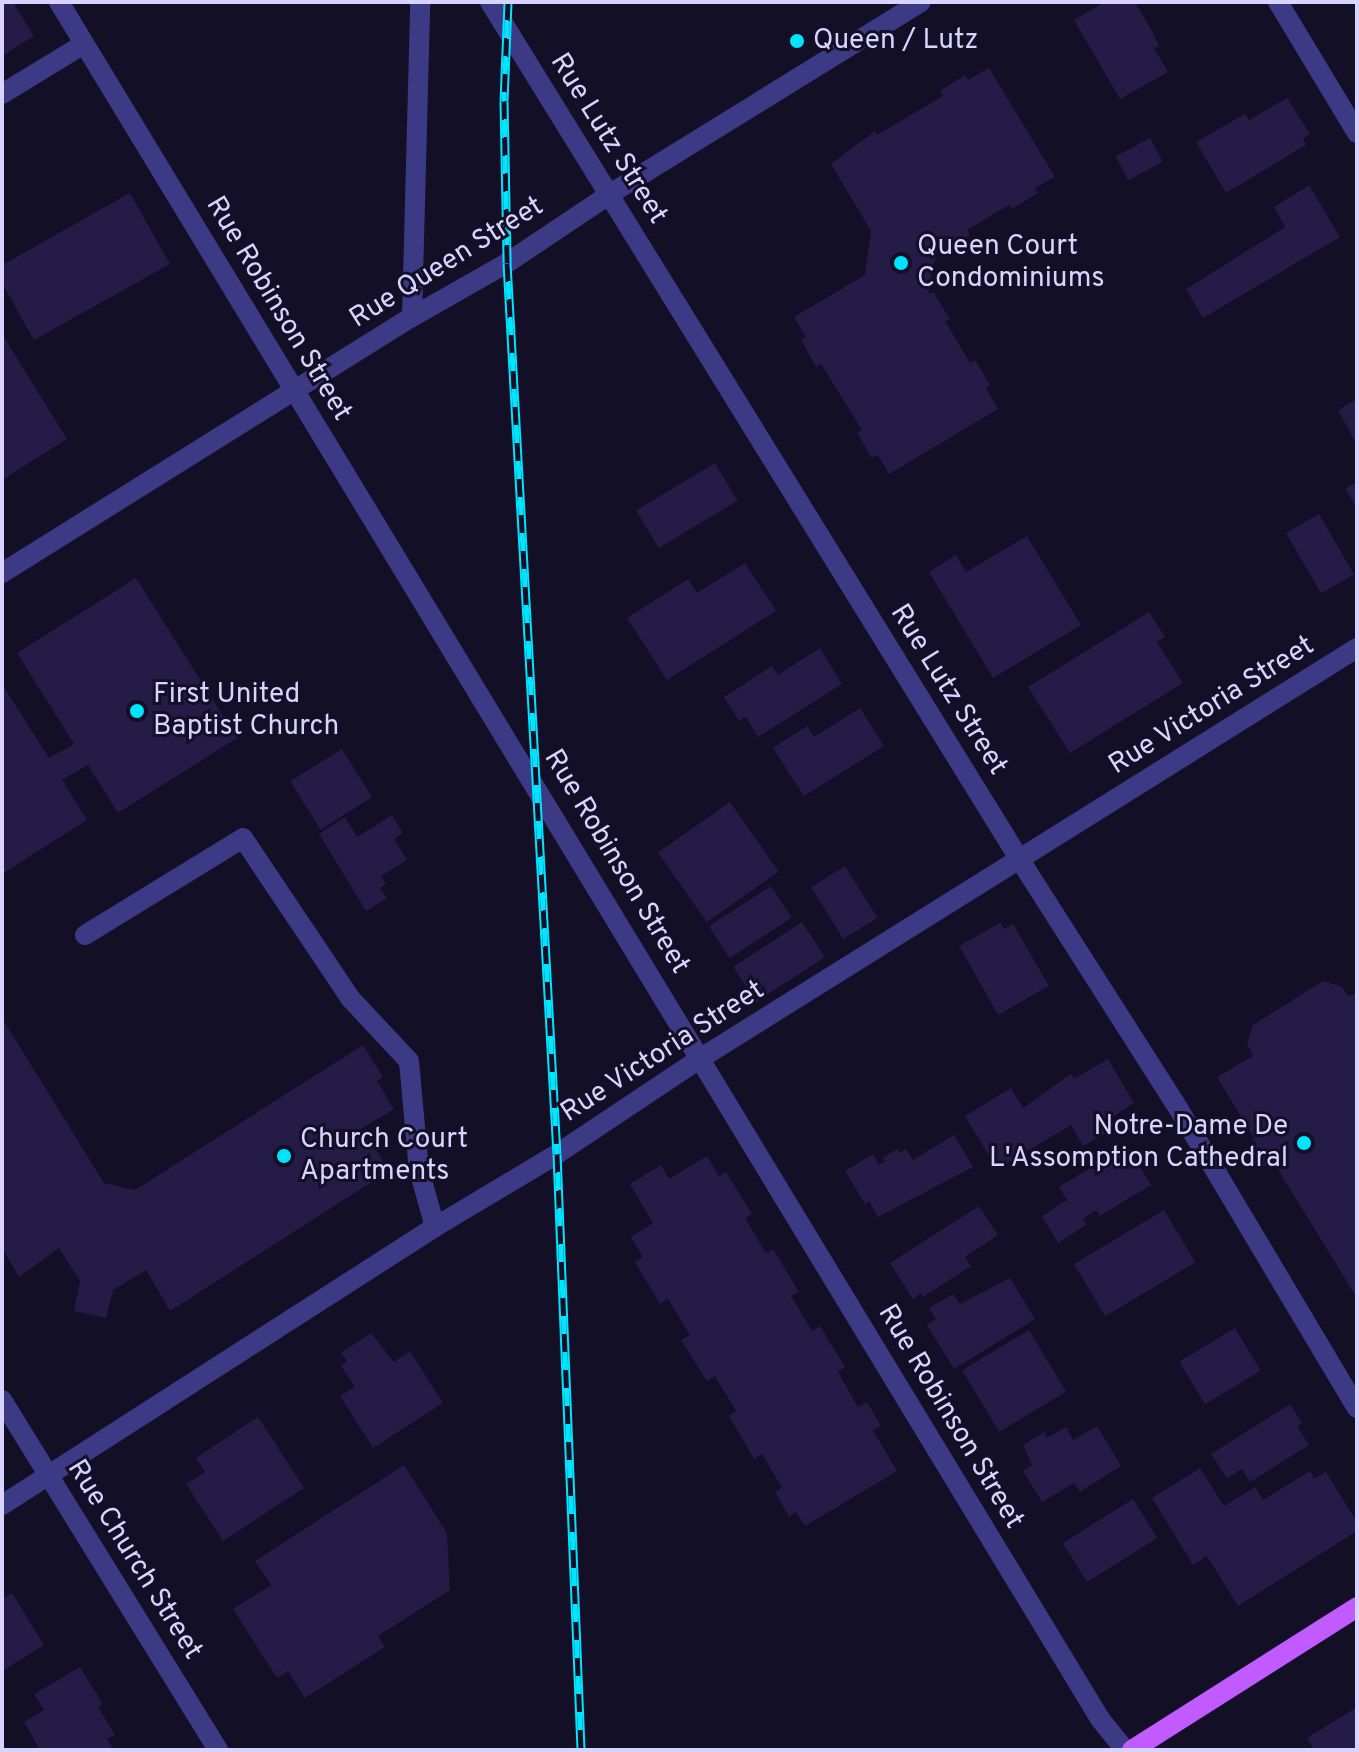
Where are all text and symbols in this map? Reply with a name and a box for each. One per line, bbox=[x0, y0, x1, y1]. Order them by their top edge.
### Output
place label: Queen / Lutz bbox=[813, 24, 979, 58]
marker: Queen / Lutz bbox=[788, 32, 806, 50]
street label: Rue Lutz Street bbox=[542, 47, 674, 231]
street label: Rue Queen Street bbox=[344, 190, 550, 336]
street label: Rue Robinson Street bbox=[198, 191, 358, 427]
place label: Queen Court Condominiums bbox=[917, 230, 1105, 296]
marker: Queen Court Condominiums bbox=[892, 254, 910, 272]
street label: Rue Lutz Street bbox=[882, 598, 1014, 782]
street label: Rue Victoria Street bbox=[1103, 629, 1321, 783]
place label: First United Baptist Church bbox=[153, 678, 339, 744]
marker: First United Baptist Church bbox=[128, 702, 146, 720]
street label: Rue Robinson Street bbox=[536, 744, 696, 980]
street label: Rue Victoria Street bbox=[555, 973, 771, 1131]
place label: Notre-Dame De L'Assomption Cathedral bbox=[989, 1110, 1288, 1176]
place label: Church Court Apartments bbox=[300, 1123, 468, 1189]
marker: Notre-Dame De L'Assomption Cathedral bbox=[1295, 1134, 1313, 1152]
marker: Church Court Apartments bbox=[275, 1147, 293, 1165]
street label: Rue Robinson Street bbox=[870, 1299, 1030, 1535]
street label: Rue Church Street bbox=[59, 1454, 209, 1666]

